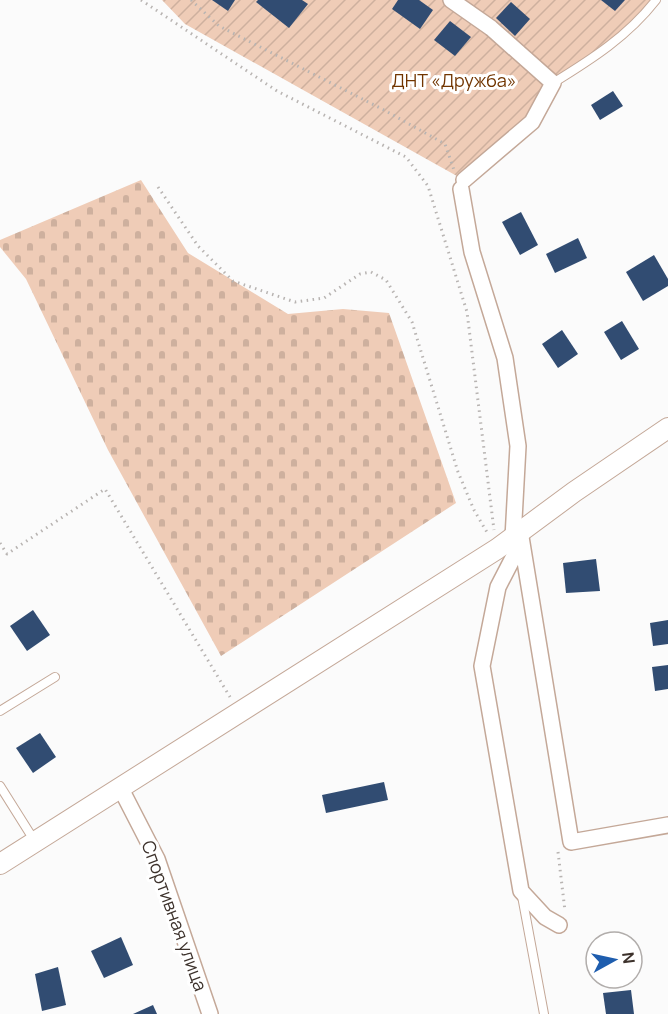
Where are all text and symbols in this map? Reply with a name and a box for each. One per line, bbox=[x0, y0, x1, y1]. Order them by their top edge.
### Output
park label: ДНТ «Дружба» bbox=[392, 68, 516, 92]
street label: Спортивная улица bbox=[137, 837, 213, 994]
north arrow bbox=[584, 930, 644, 990]
text: N bbox=[617, 951, 641, 965]

